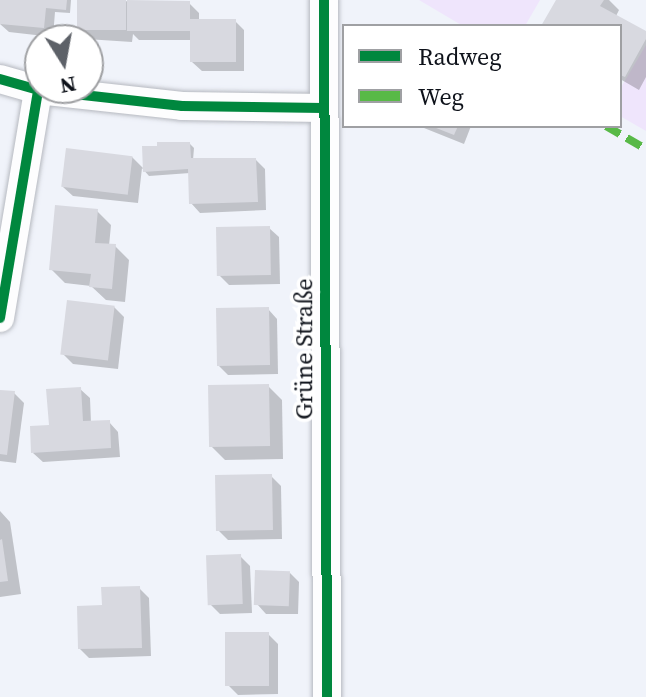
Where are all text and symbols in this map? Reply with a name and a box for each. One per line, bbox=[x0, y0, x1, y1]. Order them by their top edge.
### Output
north arrow bbox=[24, 24, 104, 104]
legend bbox=[342, 24, 622, 128]
text: Radweg bbox=[418, 40, 502, 73]
text: N bbox=[57, 69, 79, 102]
text: Weg bbox=[418, 80, 464, 113]
street label: Grüne Straße bbox=[290, 278, 318, 420]

